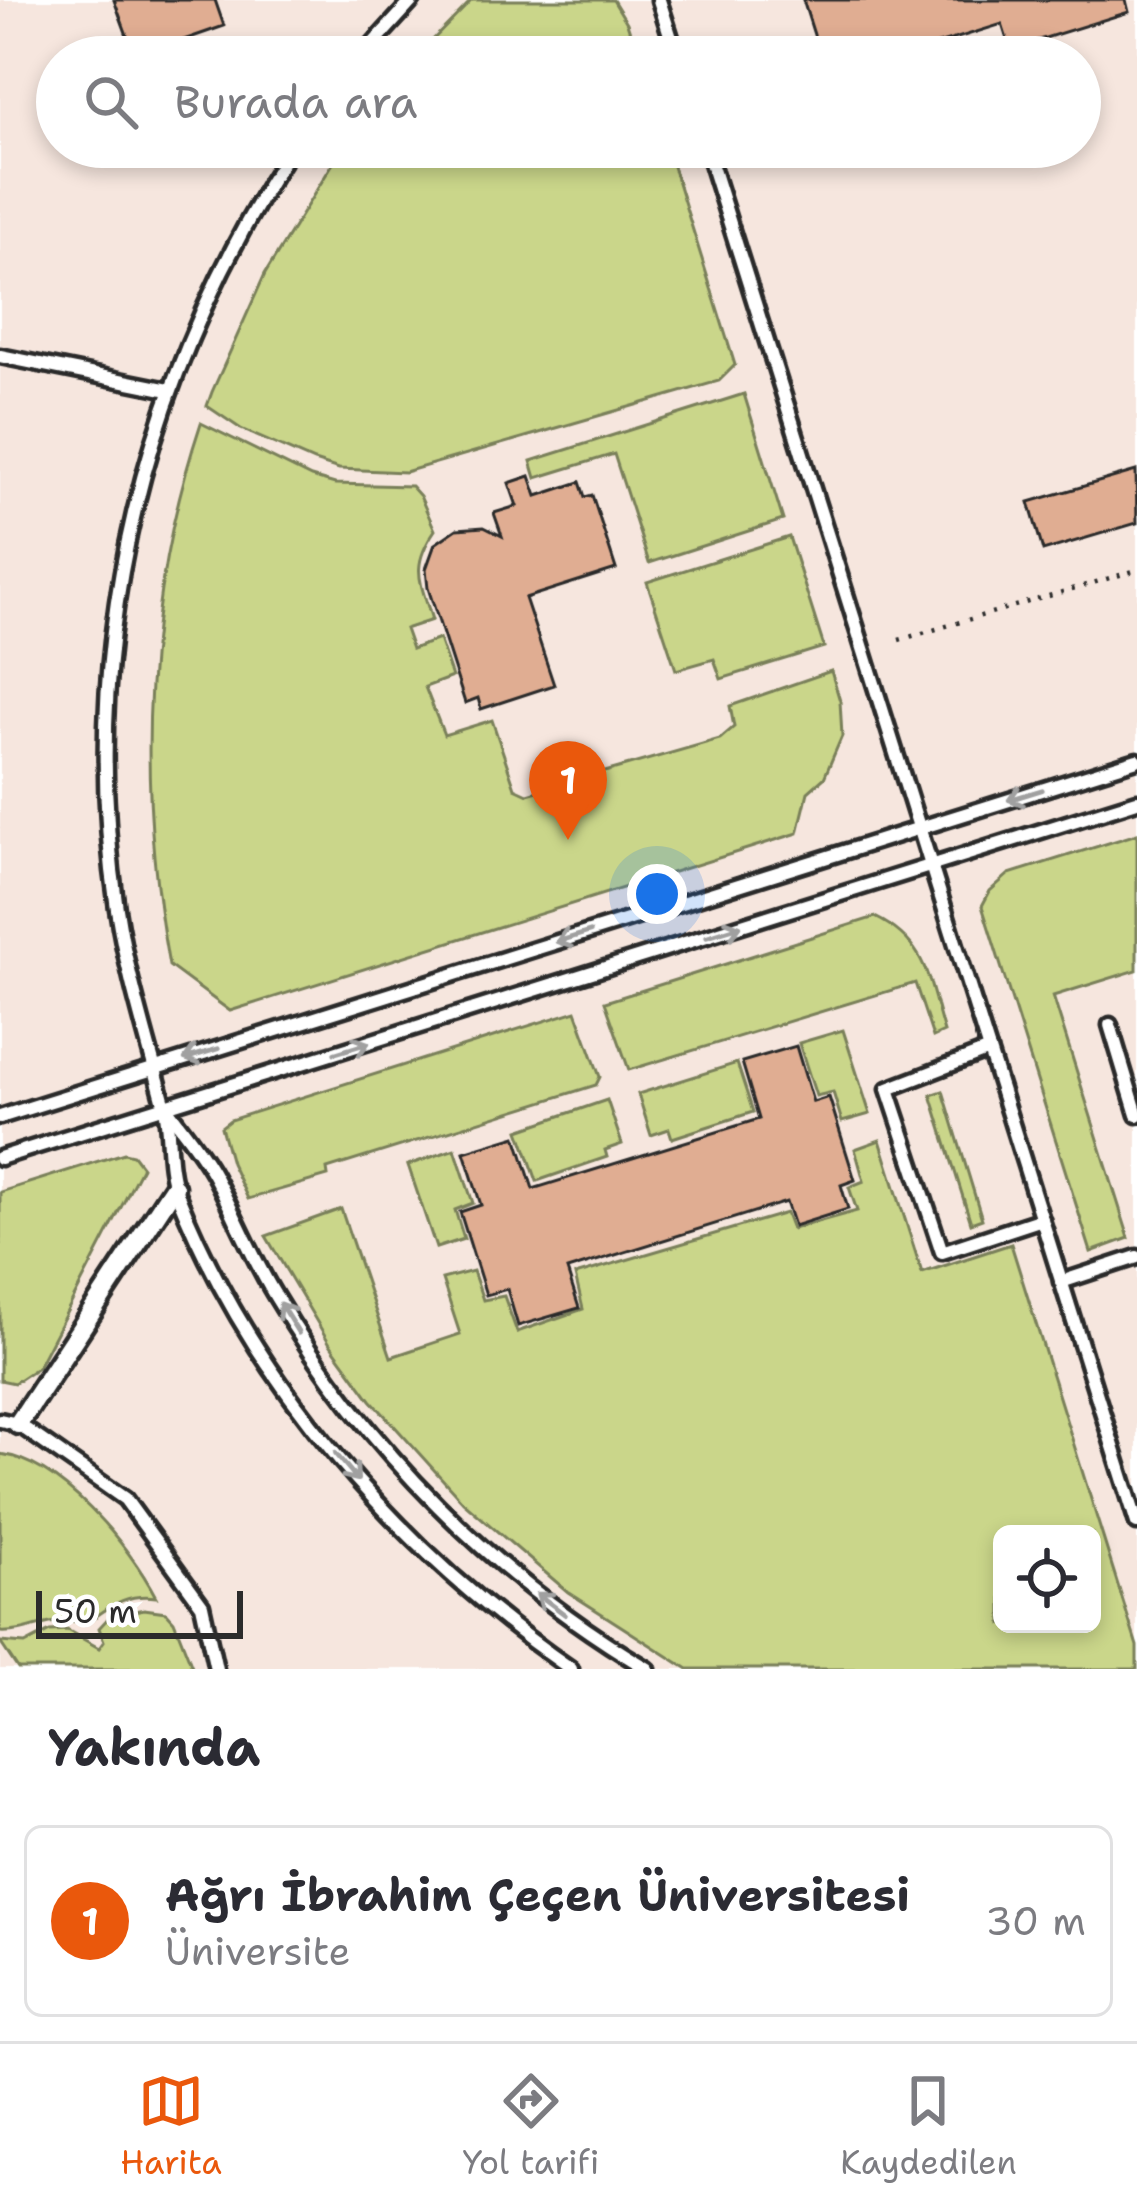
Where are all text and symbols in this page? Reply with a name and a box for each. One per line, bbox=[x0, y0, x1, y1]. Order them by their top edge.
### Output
search box bbox=[36, 36, 1101, 168]
icon: search bbox=[78, 69, 144, 135]
text: Burada ara bbox=[174, 72, 417, 132]
pin: 1 bbox=[529, 741, 607, 840]
one-way arrow bbox=[1007, 785, 1045, 807]
your location bbox=[627, 864, 687, 924]
one-way arrow bbox=[704, 918, 742, 940]
one-way arrow bbox=[555, 927, 593, 949]
one-way arrow bbox=[332, 1035, 370, 1057]
one-way arrow bbox=[183, 1044, 221, 1066]
one-way arrow bbox=[277, 1302, 301, 1336]
one-way arrow bbox=[332, 1451, 360, 1482]
map controls bbox=[993, 1525, 1101, 1633]
button: locate bbox=[993, 1525, 1101, 1633]
scale bar bbox=[36, 1585, 243, 1638]
text: 50 m bbox=[54, 1589, 137, 1634]
one-way arrow bbox=[535, 1591, 568, 1617]
text: Yakında bbox=[48, 1713, 260, 1781]
text: Ağrı İbrahim Çeçen Üniversitesi bbox=[165, 1865, 910, 1925]
text: 1 bbox=[81, 1895, 99, 1947]
text: 30 m bbox=[985, 1895, 1086, 1947]
text: Üniversite bbox=[165, 1925, 350, 1977]
tab: Harita bbox=[120, 2068, 222, 2185]
tab: Yol tarifi bbox=[462, 2068, 599, 2185]
tab: Kaydedilen bbox=[840, 2068, 1017, 2185]

